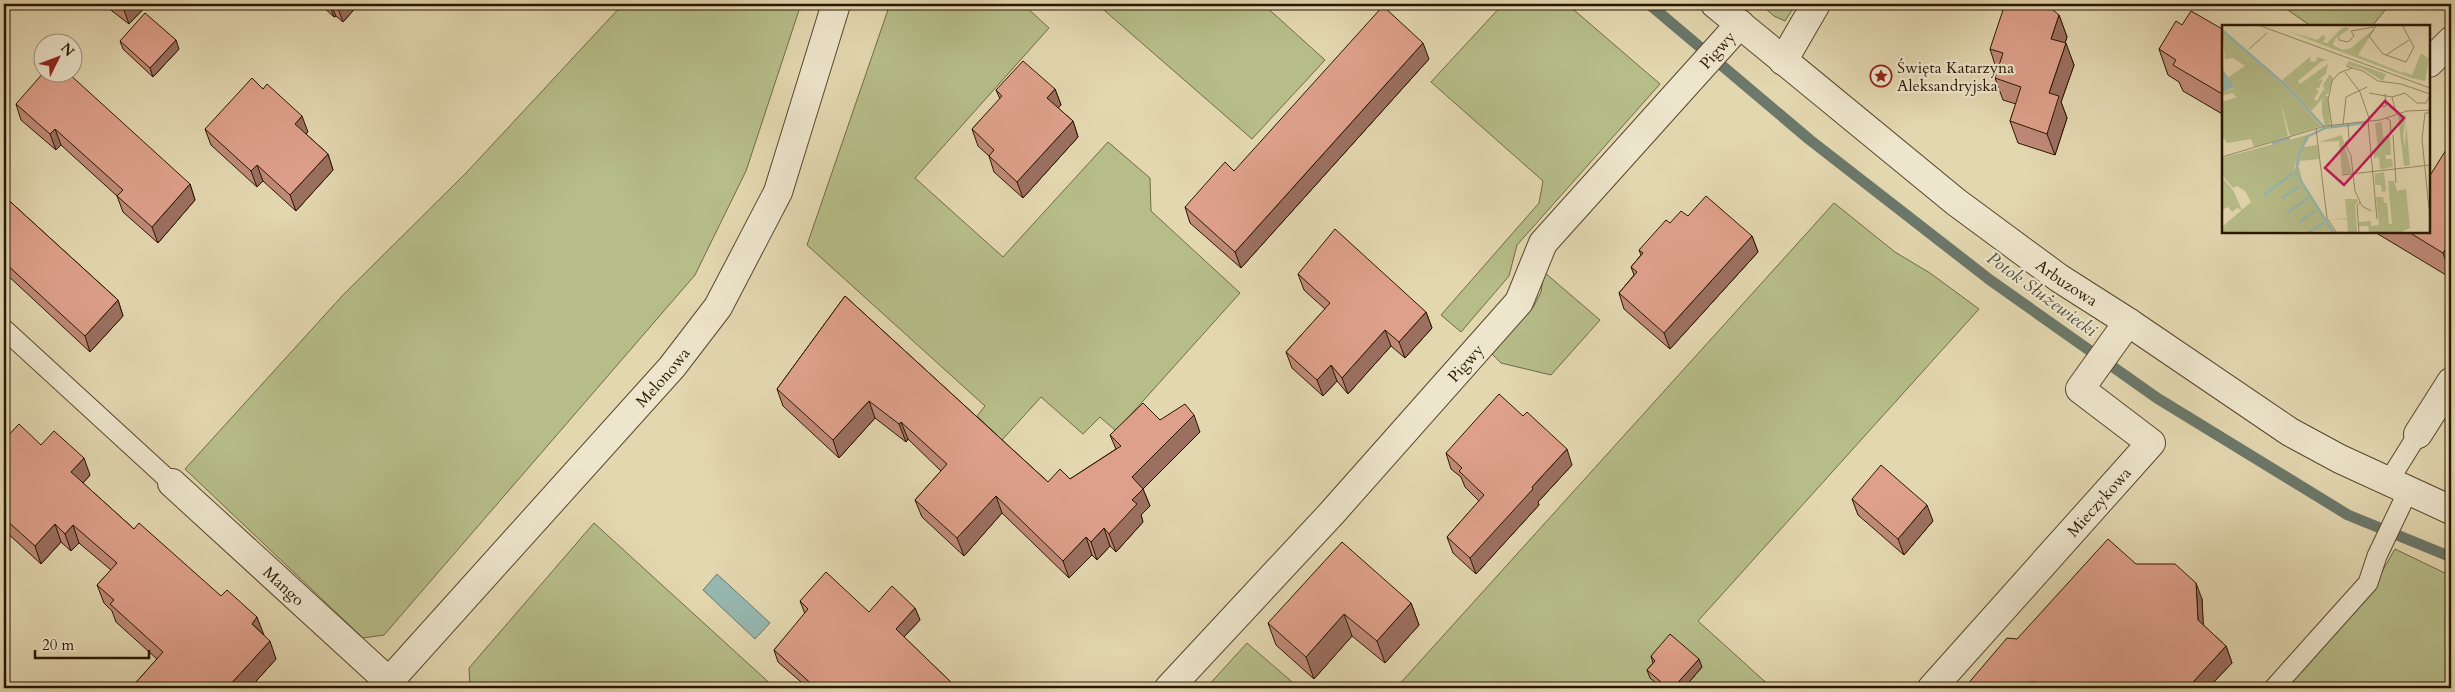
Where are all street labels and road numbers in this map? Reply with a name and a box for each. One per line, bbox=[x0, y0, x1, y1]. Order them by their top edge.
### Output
street label: Pigwy bbox=[1695, 26, 1741, 74]
street label: Arbuzowa bbox=[2031, 255, 2102, 312]
street label: Pigwy bbox=[1443, 339, 1489, 387]
street label: Melonowa bbox=[631, 343, 695, 412]
street label: Mieczykowa bbox=[2062, 463, 2137, 542]
street label: Mango bbox=[258, 562, 309, 611]

